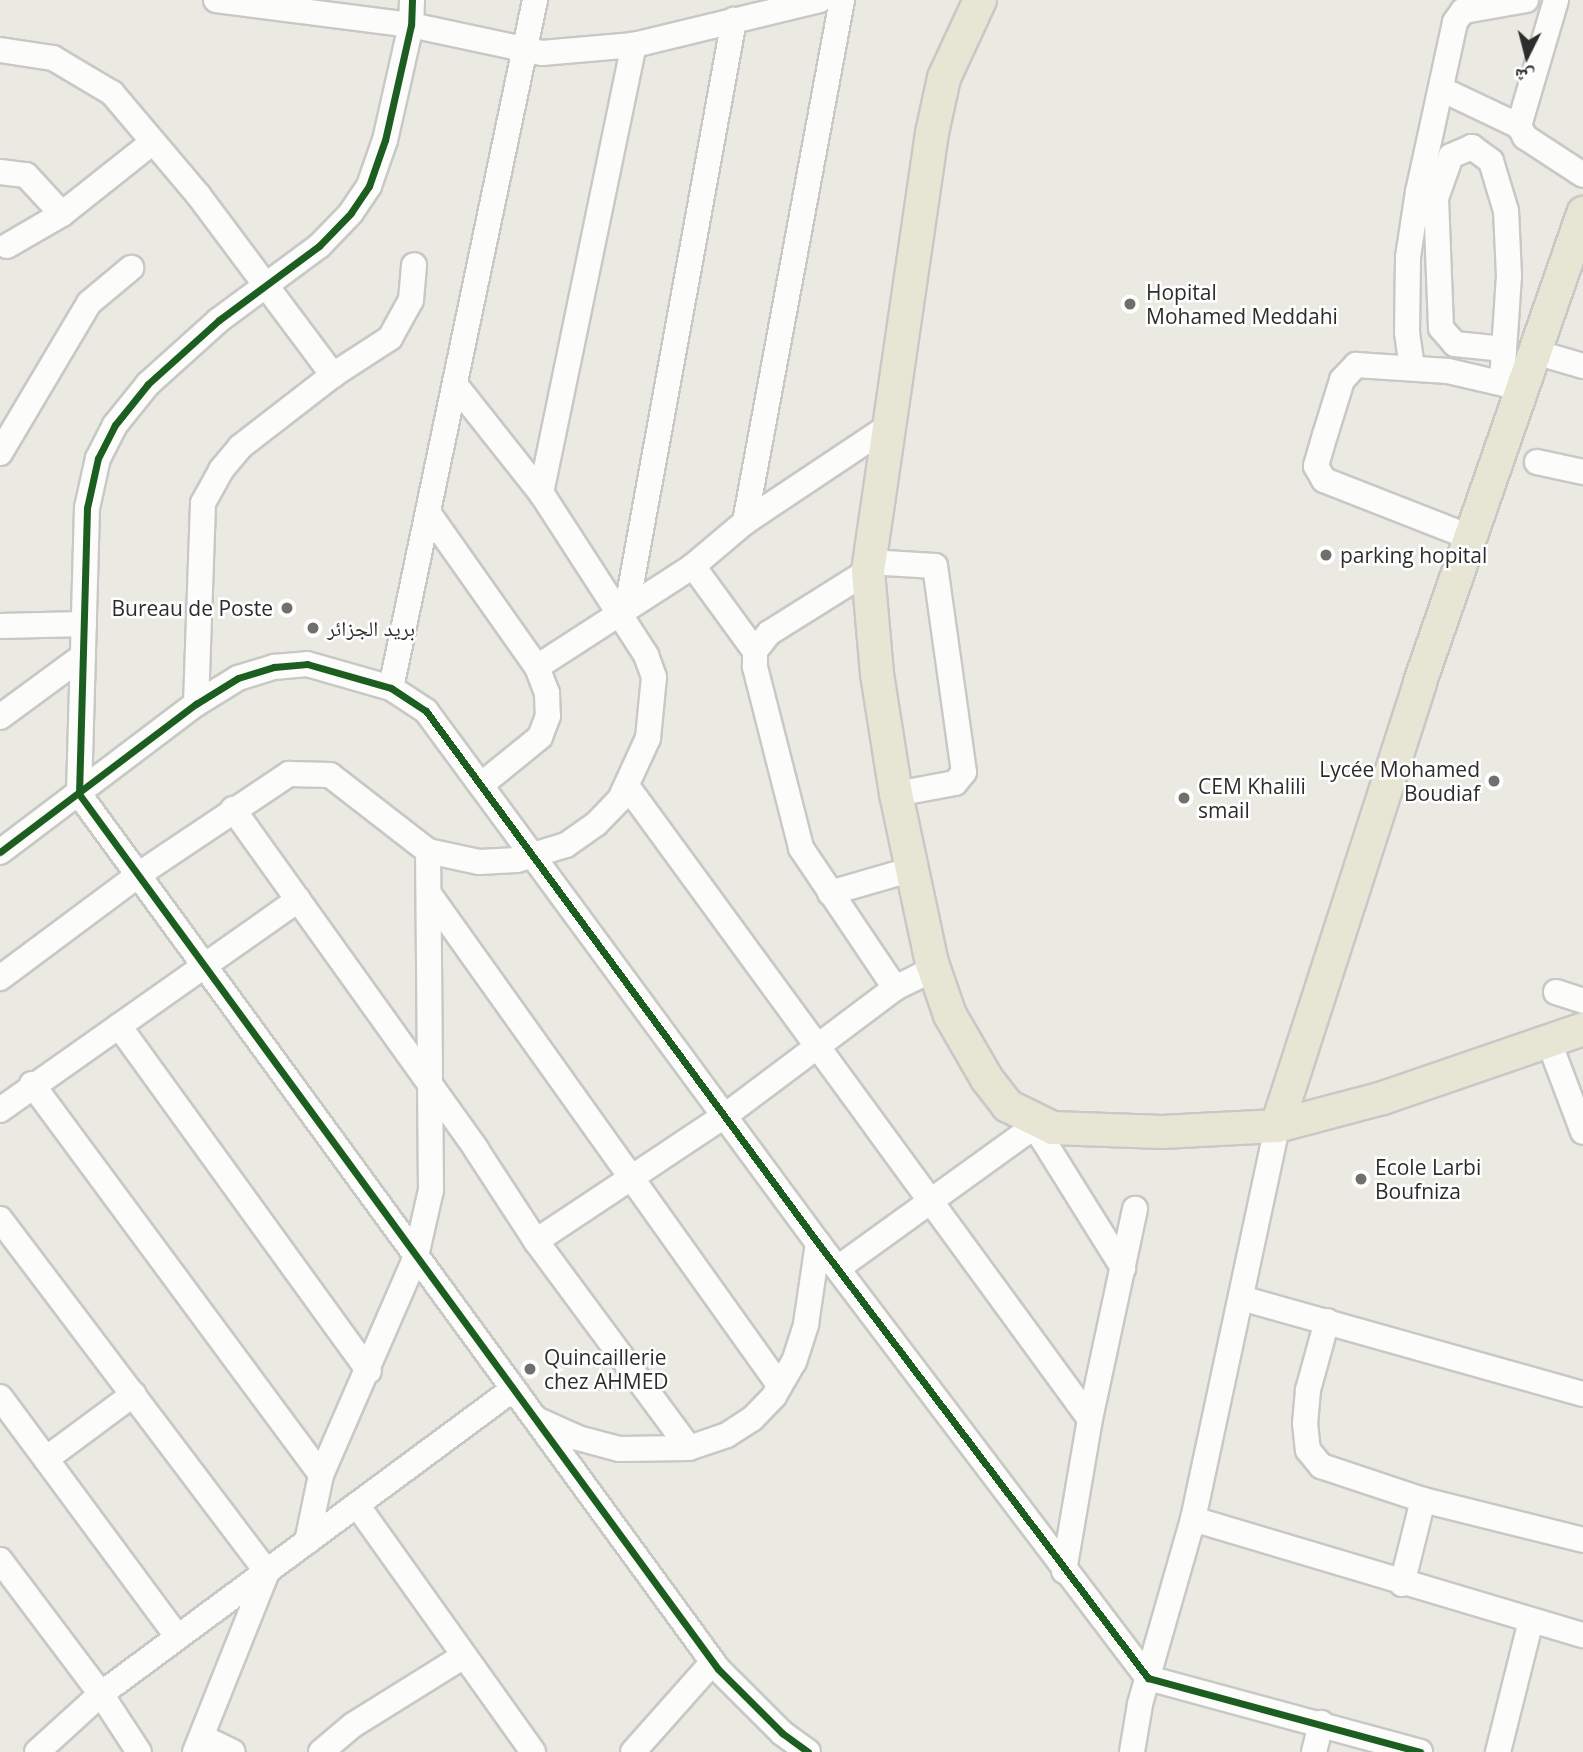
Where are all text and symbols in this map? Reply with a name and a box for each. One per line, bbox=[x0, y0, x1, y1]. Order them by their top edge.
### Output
north arrow bbox=[1492, 21, 1562, 91]
text: ش bbox=[1513, 63, 1536, 91]
place label: Hopital Mohamed Meddahi bbox=[1146, 279, 1338, 329]
marker: Hopital Mohamed Meddahi bbox=[1120, 294, 1140, 314]
place label: parking hopital bbox=[1340, 542, 1487, 568]
marker: parking hopital bbox=[1318, 547, 1334, 563]
place label: Bureau de Poste bbox=[112, 595, 273, 621]
marker: Bureau de Poste bbox=[279, 600, 295, 616]
place label: بريد الجزائر bbox=[327, 615, 415, 641]
marker: بريد الجزائر bbox=[305, 620, 321, 636]
place label: Lycée Mohamed Boudiaf bbox=[1319, 756, 1480, 806]
place label: CEM Khalili smail bbox=[1198, 773, 1306, 823]
marker: Lycée Mohamed Boudiaf bbox=[1486, 773, 1502, 789]
marker: CEM Khalili smail bbox=[1176, 790, 1192, 806]
place label: Ecole Larbi Boufniza bbox=[1375, 1154, 1481, 1204]
marker: Ecole Larbi Boufniza bbox=[1353, 1171, 1369, 1187]
place label: Quincaillerie chez AHMED bbox=[544, 1344, 669, 1394]
marker: Quincaillerie chez AHMED bbox=[522, 1361, 538, 1377]

